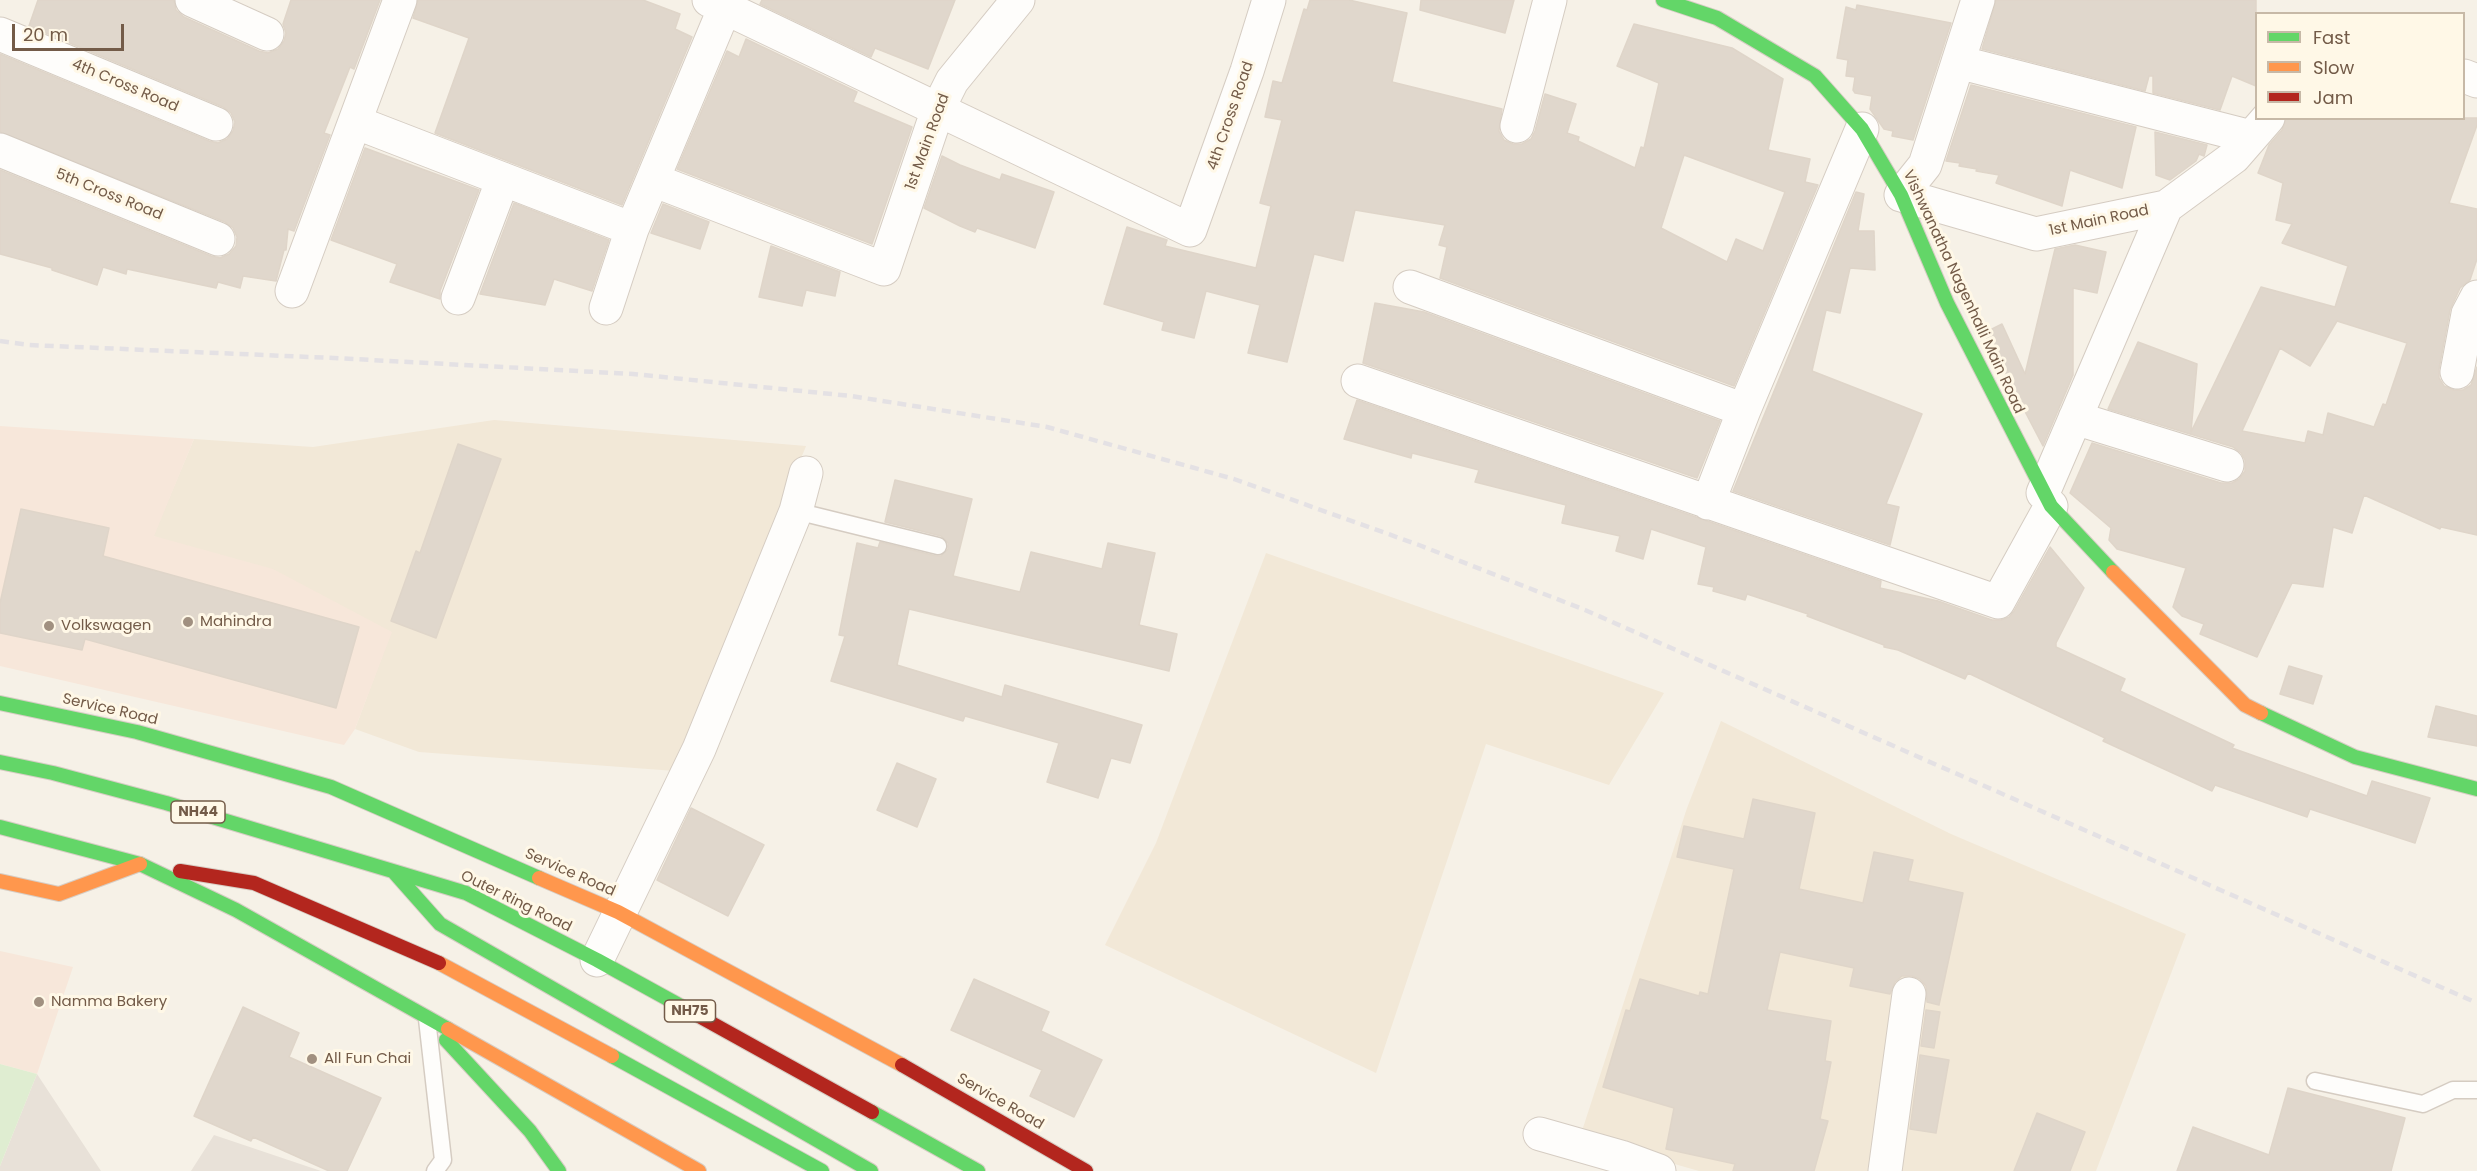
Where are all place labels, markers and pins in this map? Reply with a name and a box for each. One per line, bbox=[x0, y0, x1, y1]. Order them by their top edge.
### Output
place label: Mahindra bbox=[200, 613, 272, 631]
marker: Mahindra bbox=[181, 615, 195, 629]
place label: Volkswagen bbox=[61, 617, 151, 635]
marker: Volkswagen bbox=[42, 619, 56, 633]
place label: Namma Bakery bbox=[51, 993, 167, 1011]
marker: Namma Bakery bbox=[32, 995, 46, 1009]
place label: All Fun Chai bbox=[324, 1050, 411, 1068]
marker: All Fun Chai bbox=[305, 1052, 319, 1066]

